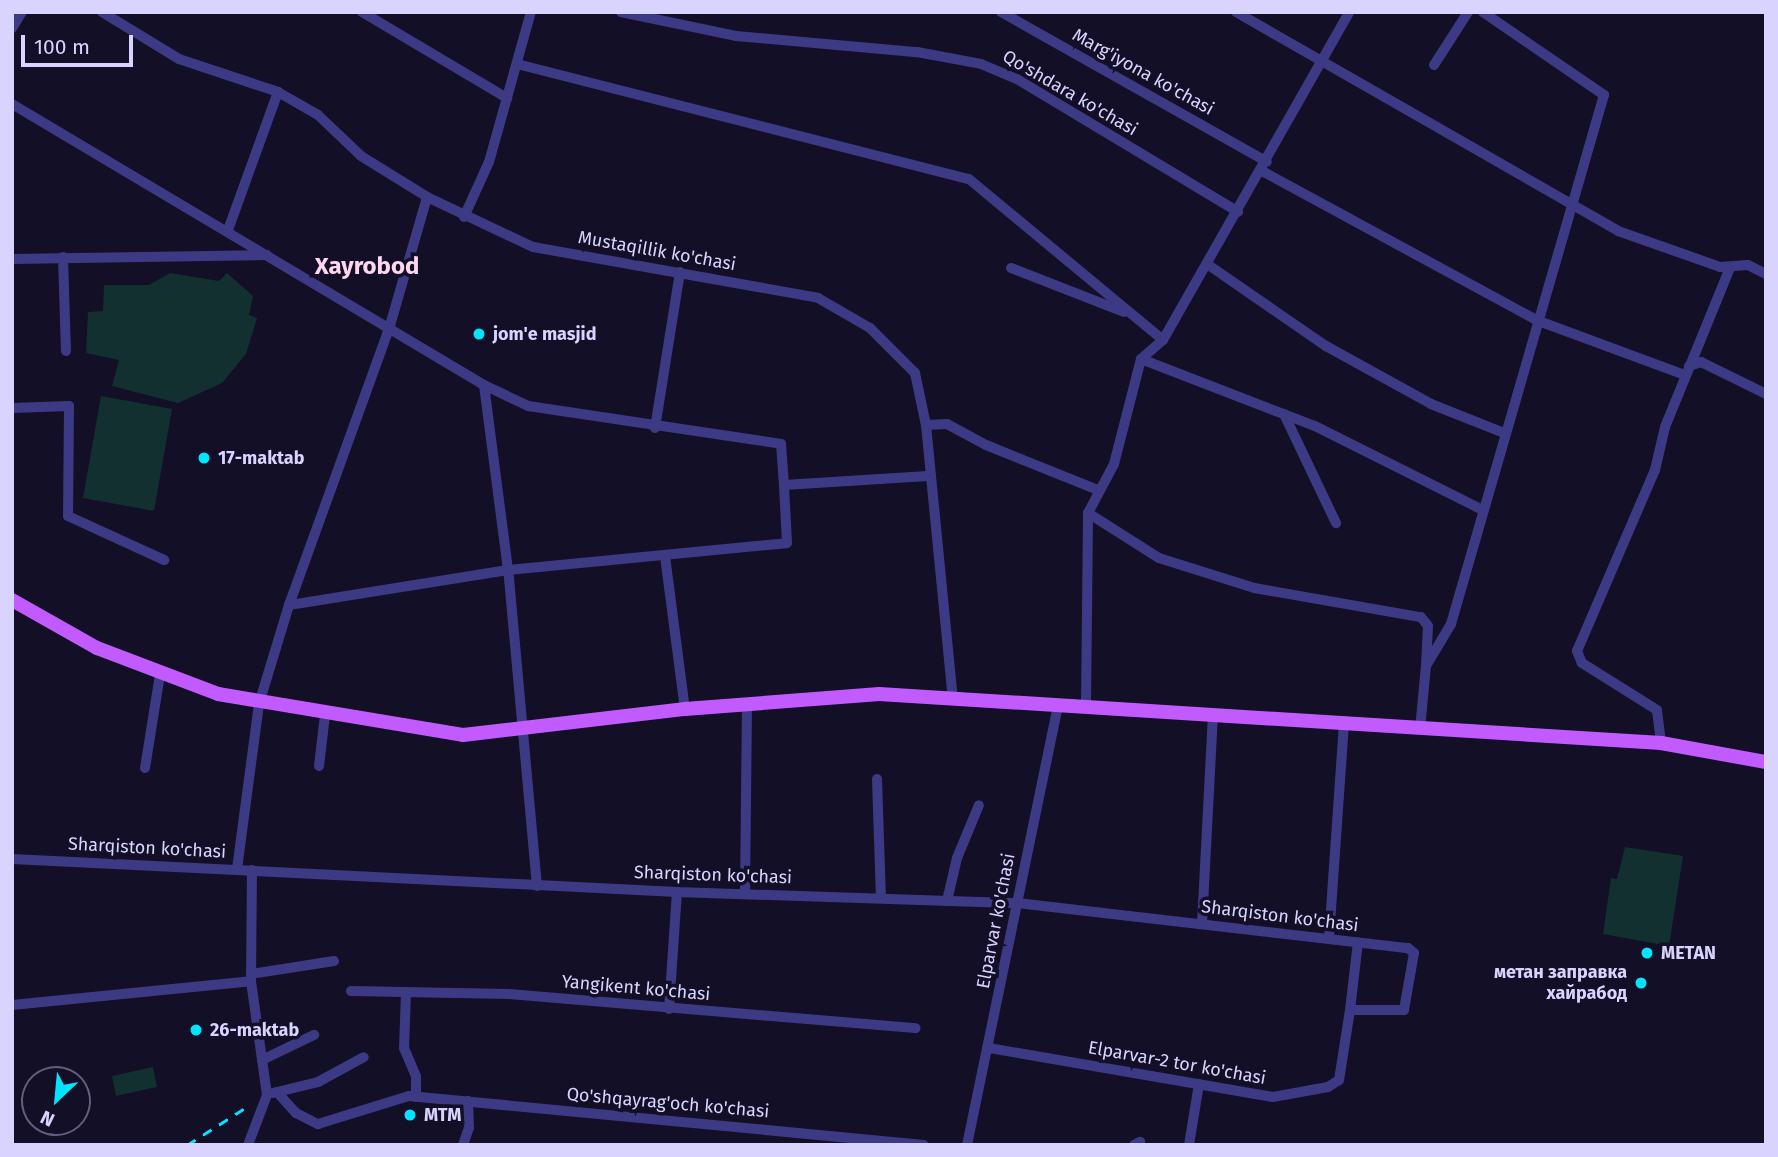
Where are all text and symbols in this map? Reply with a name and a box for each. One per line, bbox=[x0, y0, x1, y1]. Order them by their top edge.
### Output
scale bar bbox=[24, 21, 136, 65]
street label: Marg'iyona ko'chasi bbox=[1068, 24, 1218, 120]
text: 100 m bbox=[34, 34, 90, 60]
street label: Qo'shdara ko'chasi bbox=[999, 46, 1141, 140]
street label: Mustaqillik ko'chasi bbox=[576, 226, 738, 276]
district label: Xayrobod bbox=[315, 253, 419, 281]
place label: jom'e masjid bbox=[493, 323, 596, 345]
marker: jom'e masjid bbox=[471, 326, 487, 342]
place label: 17-maktab bbox=[218, 447, 304, 469]
marker: 17-maktab bbox=[196, 450, 212, 466]
street label: Sharqiston ko'chasi bbox=[67, 833, 227, 863]
street label: Elparvar ko'chasi bbox=[972, 851, 1020, 991]
street label: Sharqiston ko'chasi bbox=[634, 861, 792, 889]
street label: Sharqiston ko'chasi bbox=[1200, 896, 1360, 936]
place label: METAN bbox=[1661, 942, 1716, 964]
marker: METAN bbox=[1639, 945, 1655, 961]
place label: метан заправка хайрабод bbox=[1494, 962, 1627, 1004]
street label: Yangikent ko'chasi bbox=[561, 971, 711, 1005]
marker: метан заправка хайрабод bbox=[1633, 975, 1649, 991]
place label: 26-maktab bbox=[210, 1019, 299, 1041]
marker: 26-maktab bbox=[188, 1022, 204, 1038]
street label: Elparvar-2 tor ko'chasi bbox=[1086, 1037, 1268, 1089]
north arrow bbox=[21, 1066, 91, 1136]
street label: Qo'shqayrag'och ko'chasi bbox=[566, 1083, 770, 1123]
place label: MTM bbox=[424, 1104, 461, 1126]
text: N bbox=[37, 1105, 58, 1132]
marker: MTM bbox=[402, 1107, 418, 1123]

